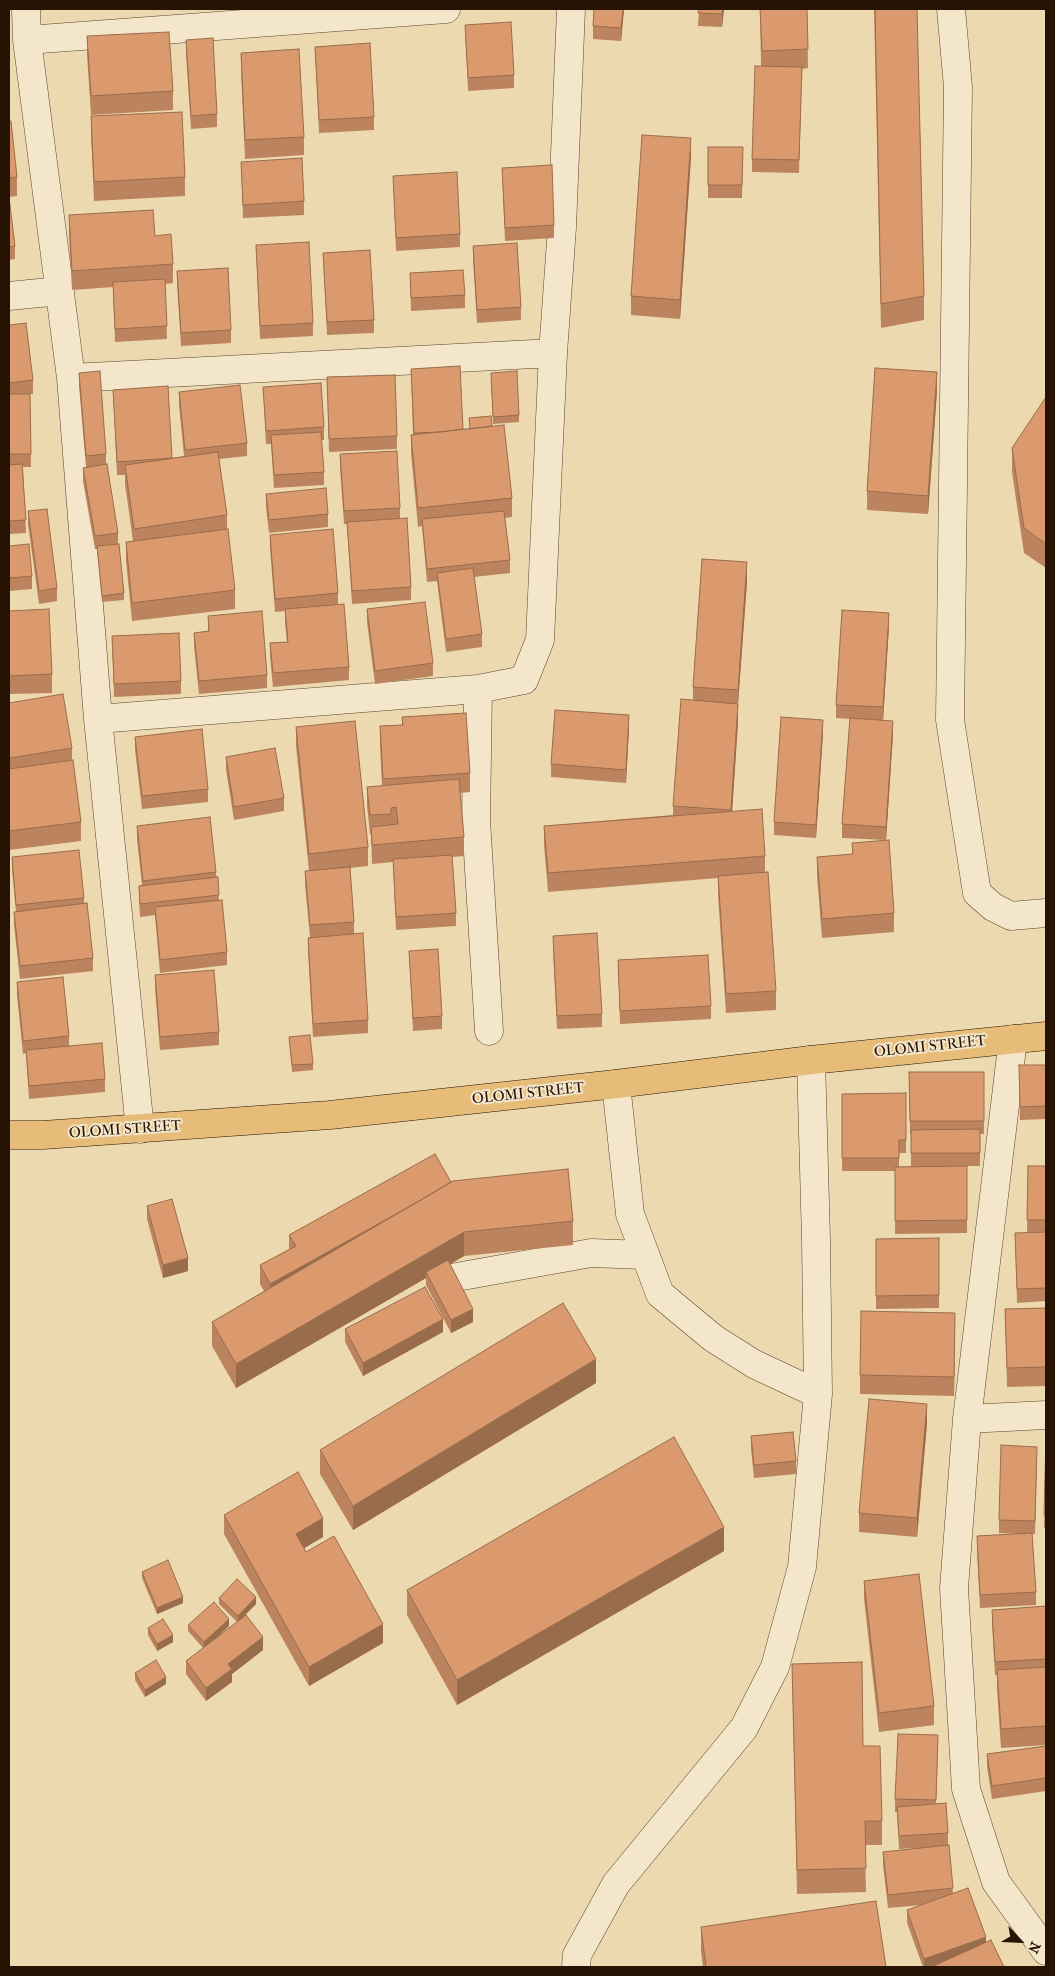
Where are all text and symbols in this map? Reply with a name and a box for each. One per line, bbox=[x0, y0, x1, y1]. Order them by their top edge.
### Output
street label: OLOMI STREET bbox=[873, 1032, 987, 1062]
street label: OLOMI STREET bbox=[471, 1079, 585, 1109]
street label: OLOMI STREET bbox=[68, 1117, 182, 1143]
north arrow bbox=[995, 1916, 1045, 1966]
text: N bbox=[1024, 1939, 1044, 1956]

